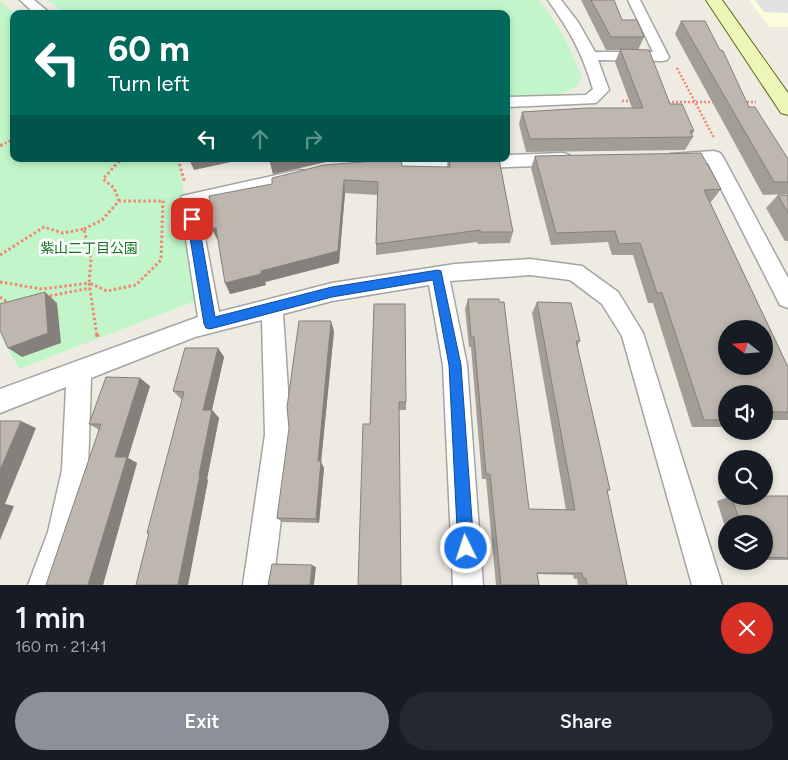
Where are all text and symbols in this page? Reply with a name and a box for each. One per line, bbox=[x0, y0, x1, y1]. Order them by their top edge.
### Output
text: 60 m bbox=[108, 28, 190, 70]
icon: left bbox=[25, 30, 90, 95]
text: Turn left bbox=[108, 70, 190, 97]
icon: left bbox=[193, 125, 221, 153]
icon: ahead bbox=[246, 125, 274, 153]
icon: right bbox=[299, 125, 327, 153]
pin bbox=[171, 198, 213, 240]
icon: arrive bbox=[178, 205, 206, 233]
park label: 紫山二丁目公園 bbox=[40, 240, 138, 257]
north arrow bbox=[718, 320, 772, 375]
map controls bbox=[718, 320, 773, 570]
button: sound bbox=[718, 385, 773, 440]
button: search bbox=[718, 450, 773, 505]
button: layers bbox=[718, 515, 773, 570]
position arrow bbox=[439, 521, 491, 573]
text: 1 min bbox=[15, 599, 85, 636]
button: close bbox=[721, 602, 773, 654]
text: 160 m · 21:41 bbox=[15, 637, 107, 656]
button: Exit bbox=[15, 692, 389, 750]
button: Share bbox=[399, 692, 773, 750]

